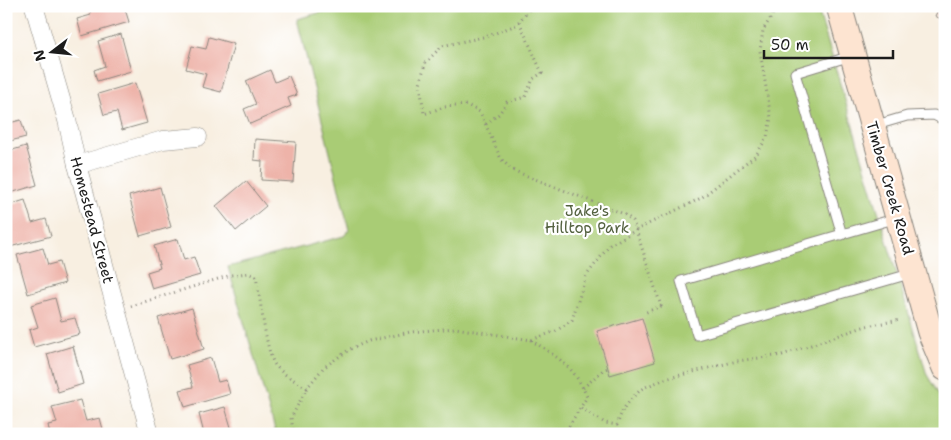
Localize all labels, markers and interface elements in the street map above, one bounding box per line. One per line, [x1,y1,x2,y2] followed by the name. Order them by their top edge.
[28,28,78,78] north arrow
[764,28,892,60] scale bar
[771,35,809,55] text: 50 m
[29,48,50,63] text: N
[861,119,919,258] street label: Timber Creek Road
[65,154,119,286] street label: Homestead Street
[545,201,629,238] park label: Jake's Hilltop Park

